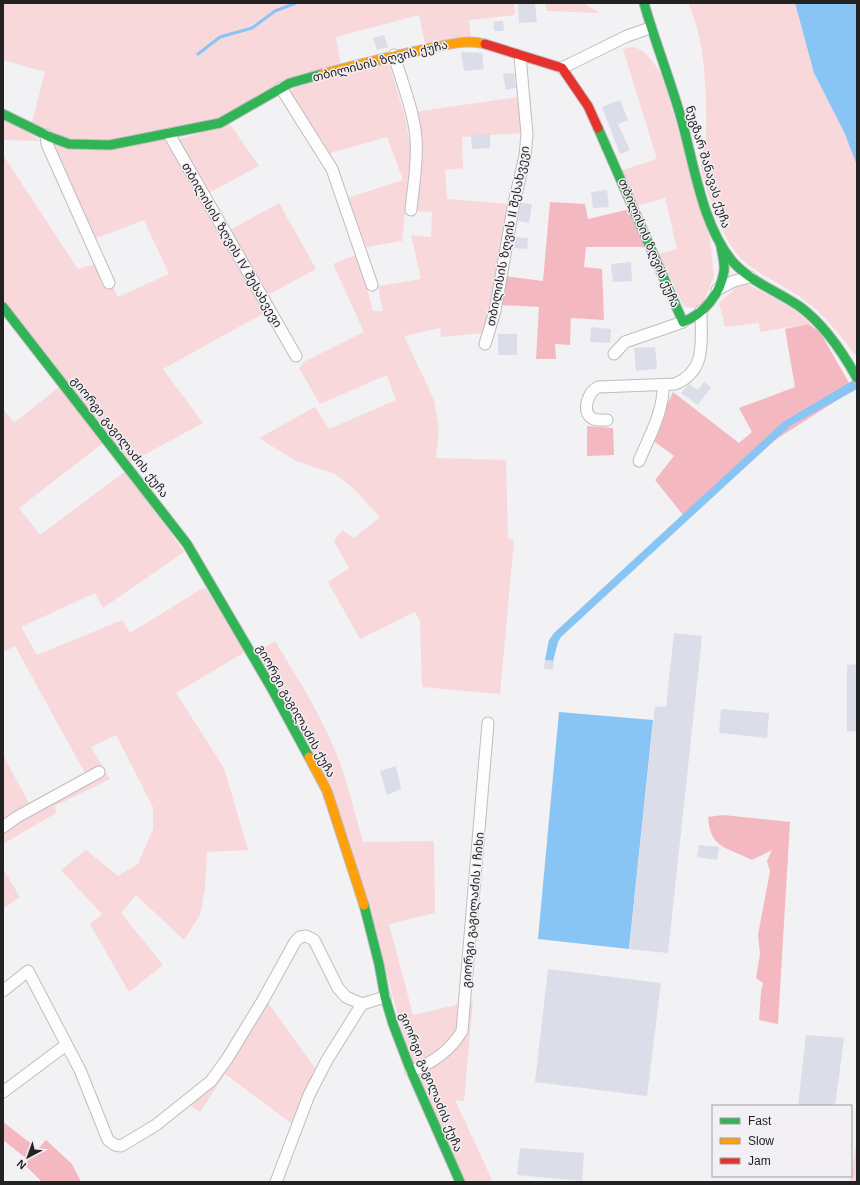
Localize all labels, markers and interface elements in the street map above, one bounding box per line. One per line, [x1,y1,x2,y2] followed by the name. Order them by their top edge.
[311,37,449,86] street label: თბილისის ზღვის ქუჩა
[683,104,733,230] street label: ნუგზარ შანავას ქუჩა
[484,145,533,328] street label: თბილისის ზღვის II შესახვევი
[178,160,285,331] street label: თბილისის ზღვის IV შესახვევი
[615,176,683,310] street label: თბილისის ზღვის ქუჩა
[68,374,172,501] street label: გიორგი გაგილაძის ქუჩა
[253,642,338,780] street label: გიორგი გაგილაძის ქუჩა
[459,831,488,989] street label: გიორგი გაგილაძის I ჩიხი
[396,1010,466,1154] street label: გიორგი გაგილაძის ქუჩა
[712,1105,852,1177] legend
[748,1114,772,1128] text: Fast
[748,1134,774,1148] text: Slow
[8,1137,48,1177] north arrow
[748,1154,771,1168] text: Jam
[14,1157,28,1172] text: N

